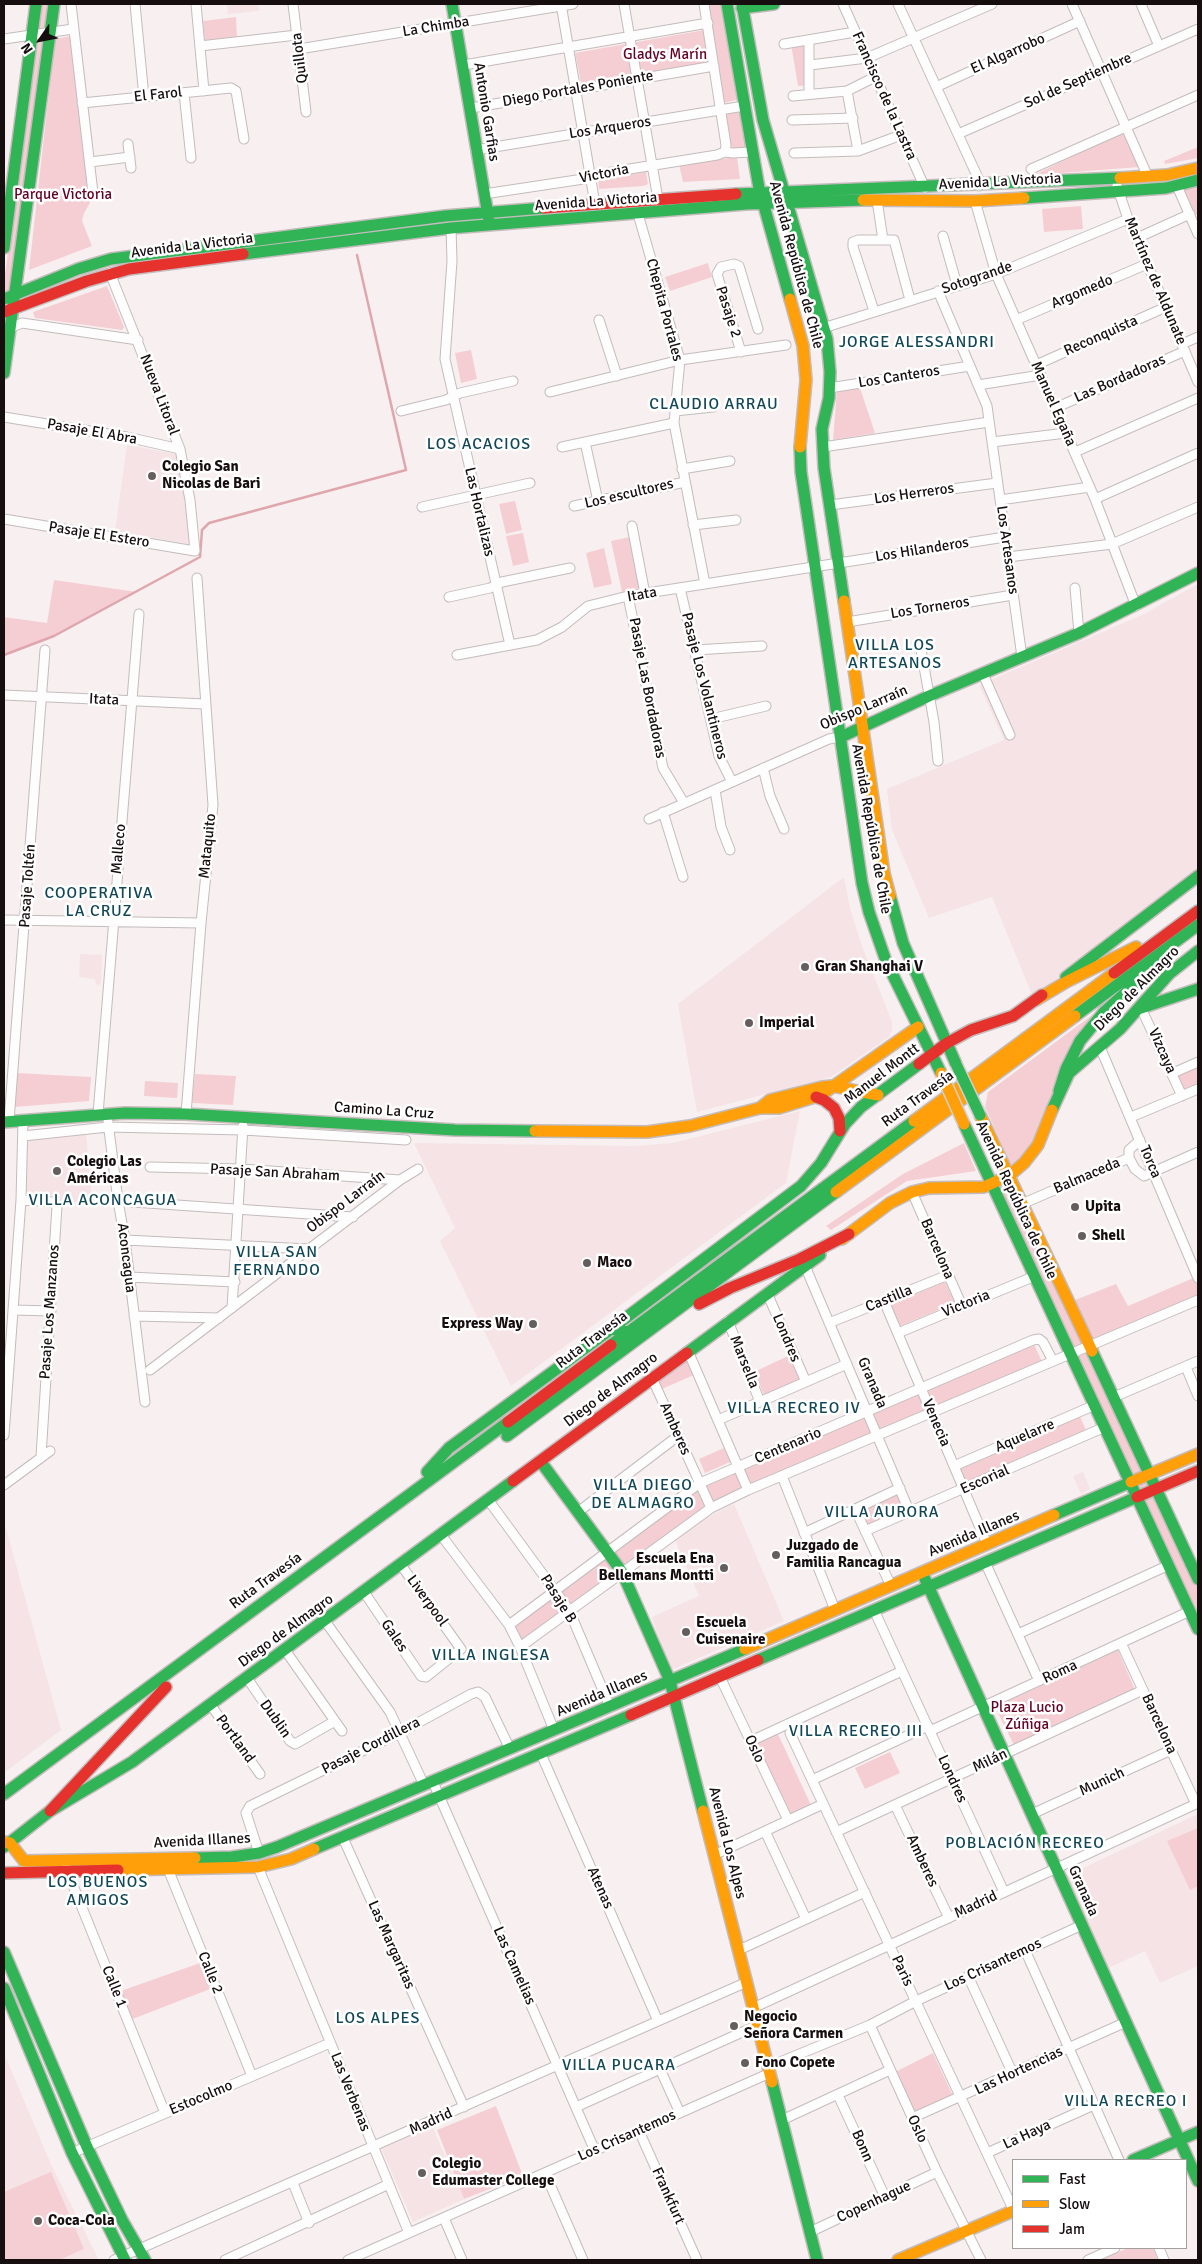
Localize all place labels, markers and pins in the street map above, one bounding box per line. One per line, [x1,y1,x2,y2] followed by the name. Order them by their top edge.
[162,458,261,493] place label: Colegio San Nicolas de Bari
[146,470,158,482] marker: Colegio San Nicolas de Bari
[815,958,923,976] place label: Gran Shanghai V
[799,961,811,973] marker: Gran Shanghai V
[759,1014,814,1032] place label: Imperial
[743,1017,755,1029] marker: Imperial
[67,1153,142,1188] place label: Colegio Las Américas
[51,1165,63,1177] marker: Colegio Las Américas
[1085,1198,1121,1216] place label: Upita
[1069,1201,1081,1213] marker: Upita
[1092,1227,1125,1245] place label: Shell
[1076,1230,1088,1242] marker: Shell
[597,1254,632,1272] place label: Maco
[581,1257,593,1269] marker: Maco
[441,1315,523,1333] place label: Express Way
[527,1318,539,1330] marker: Express Way
[786,1537,901,1572] place label: Juzgado de Familia Rancagua
[770,1549,782,1561] marker: Juzgado de Familia Rancagua
[599,1550,714,1585] place label: Escuela Ena Bellemans Montti
[718,1562,730,1574] marker: Escuela Ena Bellemans Montti
[696,1614,765,1649] place label: Escuela Cuisenaire
[680,1626,692,1638] marker: Escuela Cuisenaire
[744,2008,843,2043] place label: Negocio Señora Carmen
[728,2020,740,2032] marker: Negocio Señora Carmen
[755,2054,835,2072] place label: Fono Copete
[739,2057,751,2069] marker: Fono Copete
[432,2155,554,2190] place label: Colegio Edumaster College
[416,2167,428,2179] marker: Colegio Edumaster College
[48,2212,115,2230] place label: Coca-Cola
[32,2215,44,2227] marker: Coca-Cola

